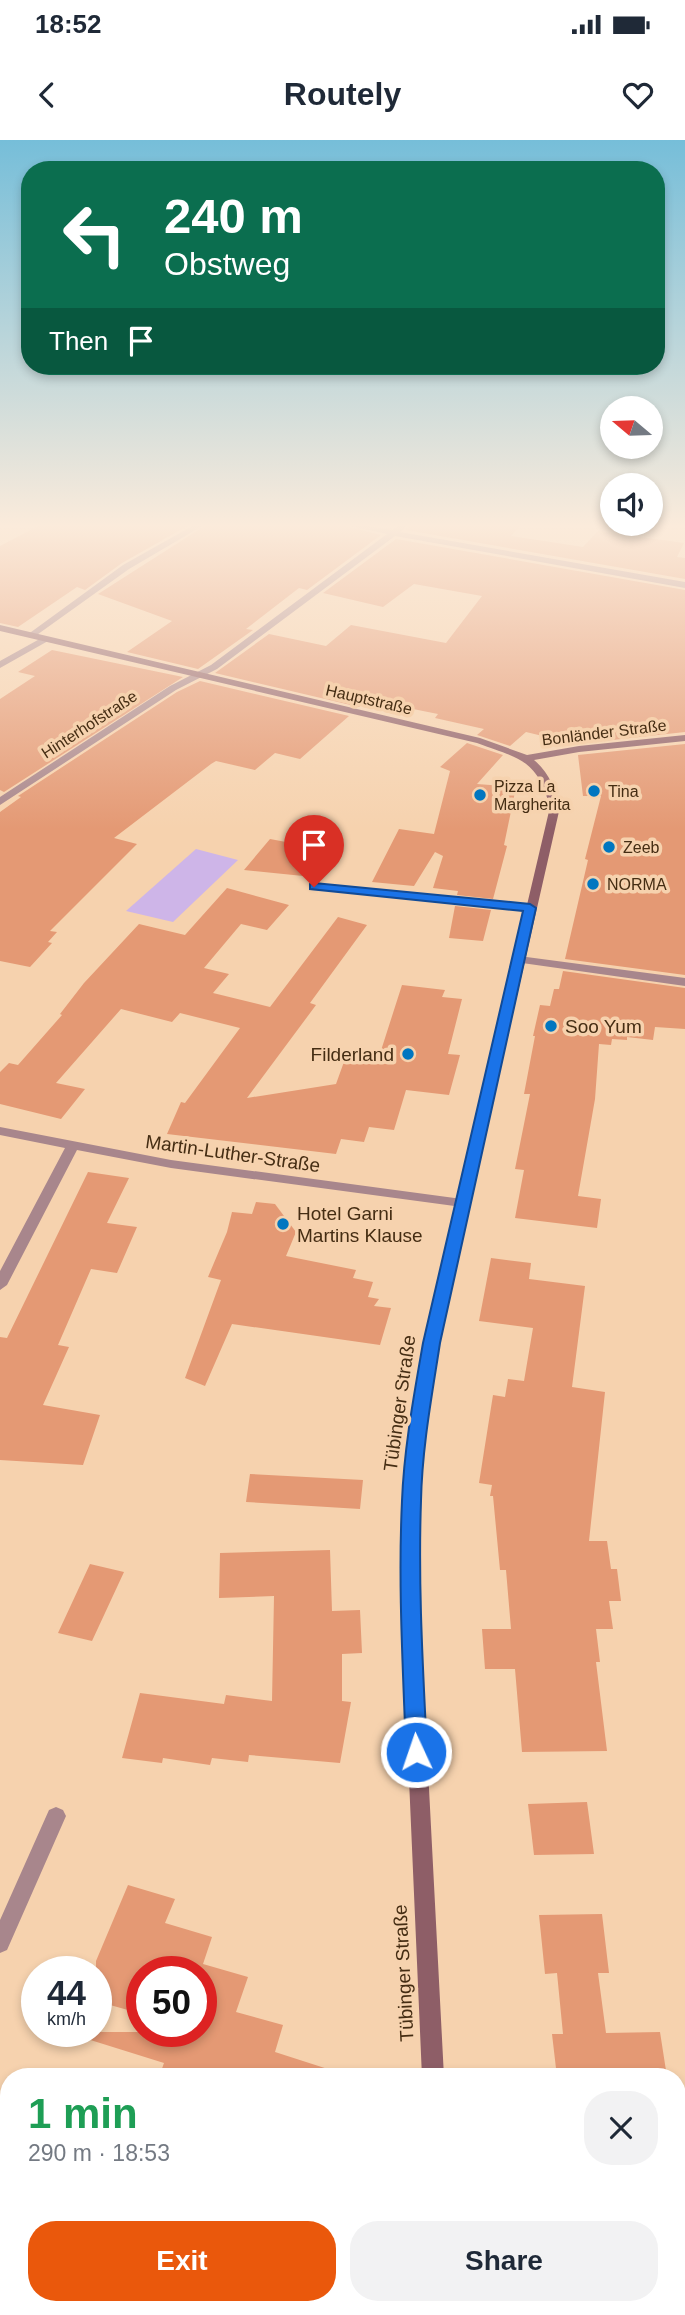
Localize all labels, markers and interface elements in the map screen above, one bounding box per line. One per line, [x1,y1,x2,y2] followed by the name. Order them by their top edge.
[35,9,102,39] text: 18:52
[28,76,66,114] icon: back
[284,76,401,112] text: Routely
[619,76,657,114] icon: heart
[49,189,140,280] icon: left
[164,189,303,243] text: 240 m
[164,246,290,282] text: Obstweg
[122,322,160,360] icon: arrive
[49,326,108,356] text: Then
[600,396,663,458] north arrow
[600,396,663,536] map controls
[600,473,663,536] button: sound
[324,681,414,718] street label: Hauptstraße
[38,687,140,762] street label: Hinterhofstraße
[541,716,667,749] street label: Bonländer Straße
[494,778,571,813] place label: Pizza La Margherita
[586,783,602,799] marker: Tina
[608,783,639,800] place label: Tina
[472,787,488,803] marker: Pizza La Margherita
[284,815,344,887] pin
[295,826,333,864] icon: arrive
[601,839,617,855] marker: Zeeb
[623,839,660,856] place label: Zeeb
[585,876,601,892] marker: NORMA
[607,876,667,893] place label: NORMA
[565,1016,642,1037] place label: Soo Yum
[543,1018,559,1034] marker: Soo Yum
[311,1044,394,1065] place label: Filderland
[400,1046,416,1062] marker: Filderland
[144,1131,322,1176] street label: Martin-Luther-Straße
[297,1203,423,1246] place label: Hotel Garni Martins Klause
[275,1216,291,1232] marker: Hotel Garni Martins Klause
[380,1334,419,1473] street label: Tübinger Straße
[379,1715,453,1789] position arrow
[389,1904,418,2042] street label: Tübinger Straße
[126,1956,217,2047] speed limit sign: 50
[47,1973,86,2012] text: 44
[47,2009,86,2029] text: km/h
[28,2090,138,2137] text: 1 min
[584,2091,658,2165] button: close
[28,2140,170,2166] text: 290 m · 18:53
[28,2221,336,2301] button: Exit
[350,2221,658,2301] button: Share

